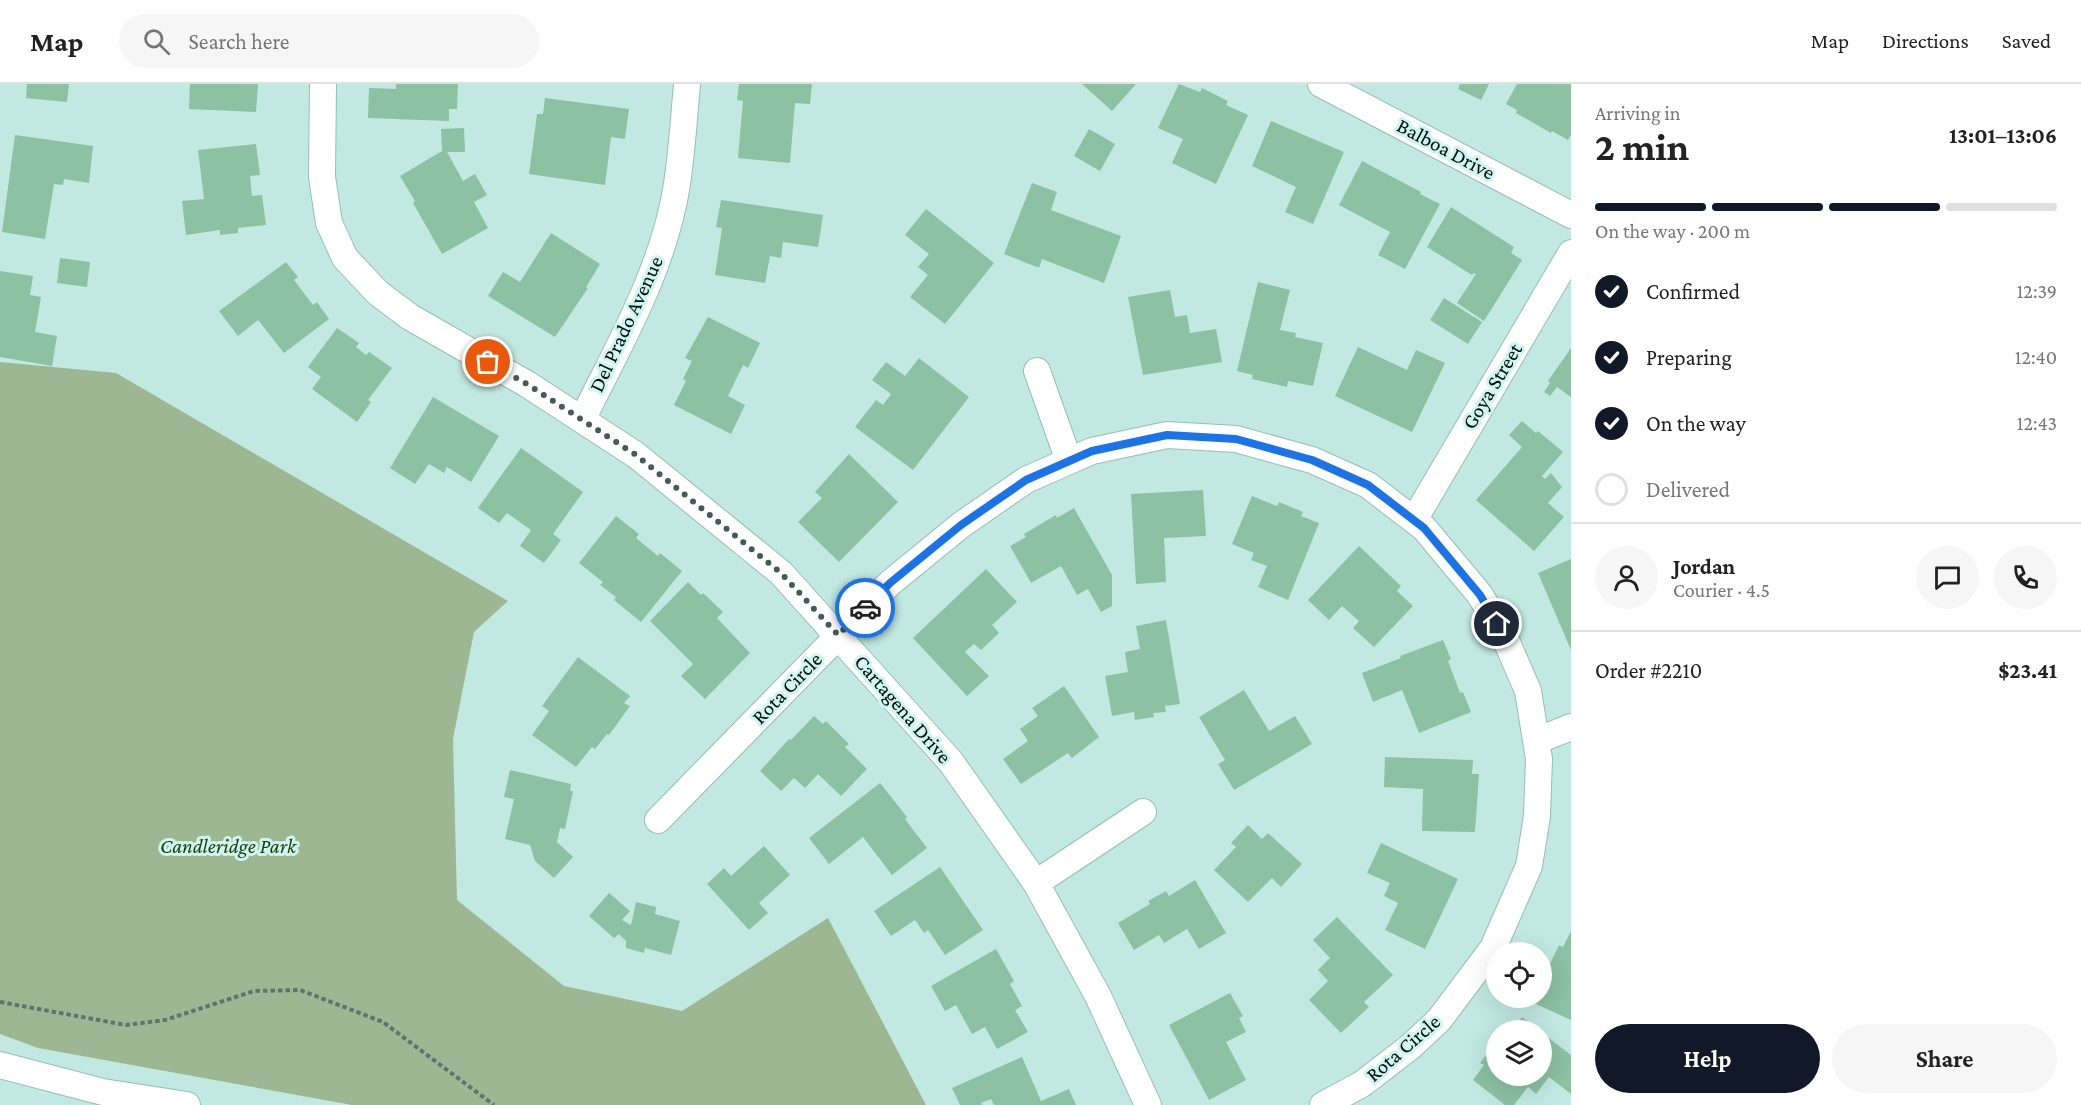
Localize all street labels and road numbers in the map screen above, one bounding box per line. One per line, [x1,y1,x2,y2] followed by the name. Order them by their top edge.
[1393,113,1499,185] street label: Balboa Drive
[584,252,668,396] street label: Del Prado Avenue
[1457,338,1528,433] street label: Goya Street
[747,647,827,729] street label: Rota Circle
[849,650,957,768] street label: Cartagena Drive
[1361,1009,1445,1087] street label: Rota Circle

